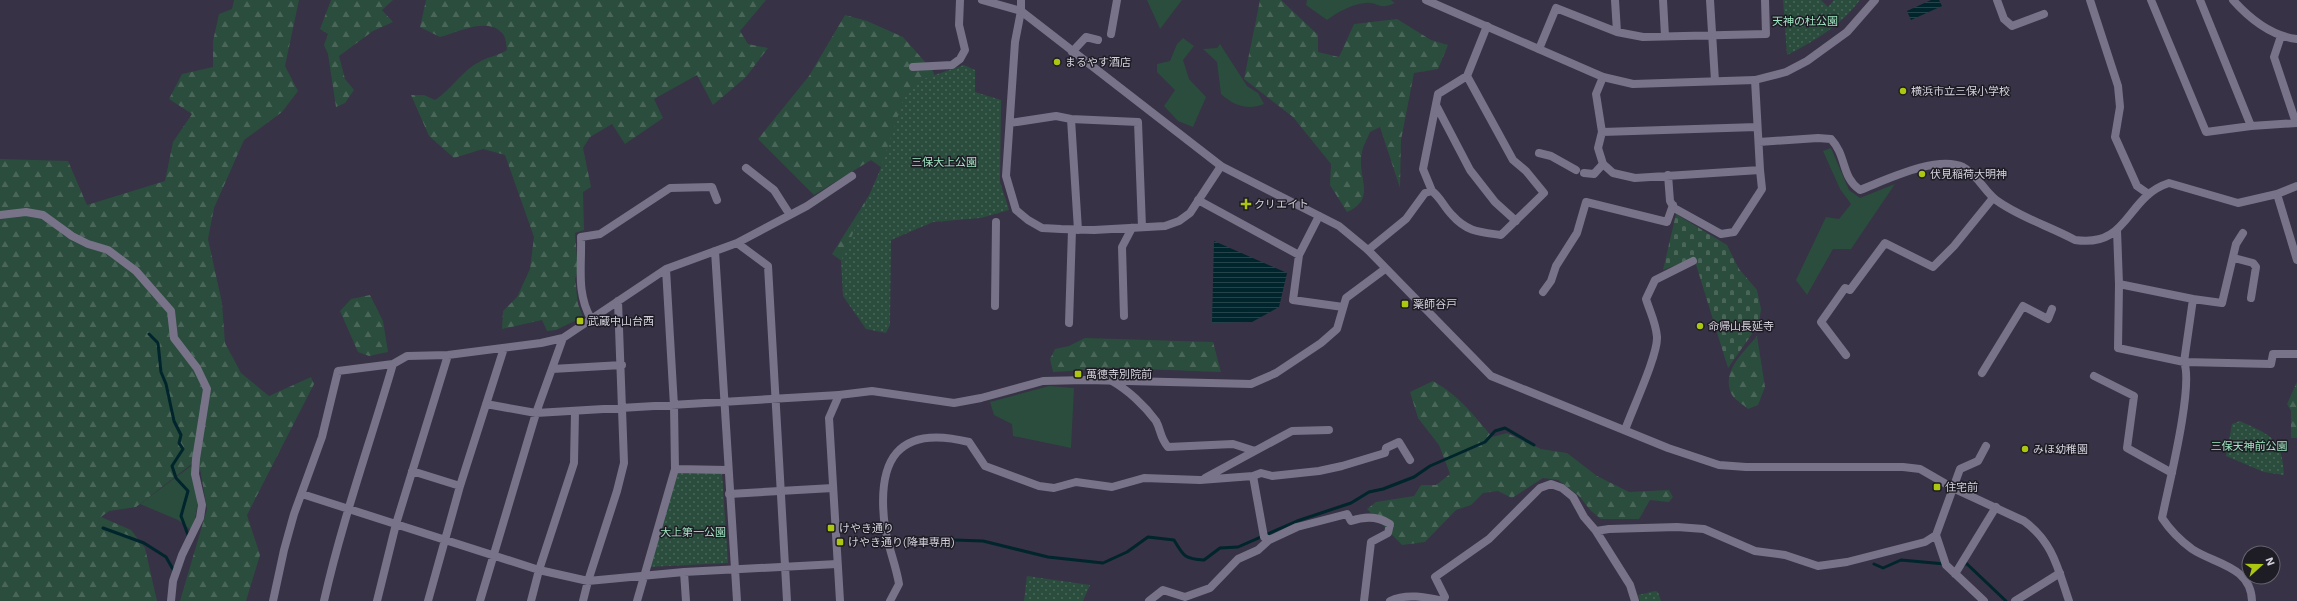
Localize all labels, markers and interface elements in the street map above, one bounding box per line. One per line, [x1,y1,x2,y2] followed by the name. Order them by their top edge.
[1772,15,1838,28] park label: 天神の杜公園
[1065,56,1131,69] place label: まるやす酒店
[1052,57,1062,67] marker: まるやす酒店
[1911,85,2010,98] place label: 横浜市立三保小学校
[1898,86,1908,96] marker: 横浜市立三保小学校
[911,156,977,169] park label: 三保大上公園
[1930,168,2007,181] place label: 伏見稲荷大明神
[1917,169,1927,179] marker: 伏見稲荷大明神
[1254,198,1309,211] place label: クリエイト
[1241,199,1251,209] marker: クリエイト
[1413,298,1457,311] place label: 薬師谷戸
[1400,299,1410,309] marker: 薬師谷戸
[588,315,654,328] place label: 武蔵中山台西
[575,316,585,326] marker: 武蔵中山台西
[1708,320,1774,333] place label: 命帰山長延寺
[1695,321,1705,331] marker: 命帰山長延寺
[1086,368,1152,381] place label: 萬徳寺別院前
[1073,369,1083,379] marker: 萬徳寺別院前
[2211,440,2288,453] park label: 三保天神前公園
[2033,443,2088,456] place label: みほ幼稚園
[2020,444,2030,454] marker: みほ幼稚園
[1945,481,1978,494] place label: 住宅前
[1932,482,1942,492] marker: 住宅前
[839,522,894,535] place label: けやき通り
[826,523,836,533] marker: けやき通り
[660,526,726,539] park label: 大上第一公園
[848,536,955,549] place label: けやき通り(降車専用)
[835,537,845,547] marker: けやき通り(降車専用)
[2241,545,2281,585] north arrow
[2262,555,2277,568] text: N

